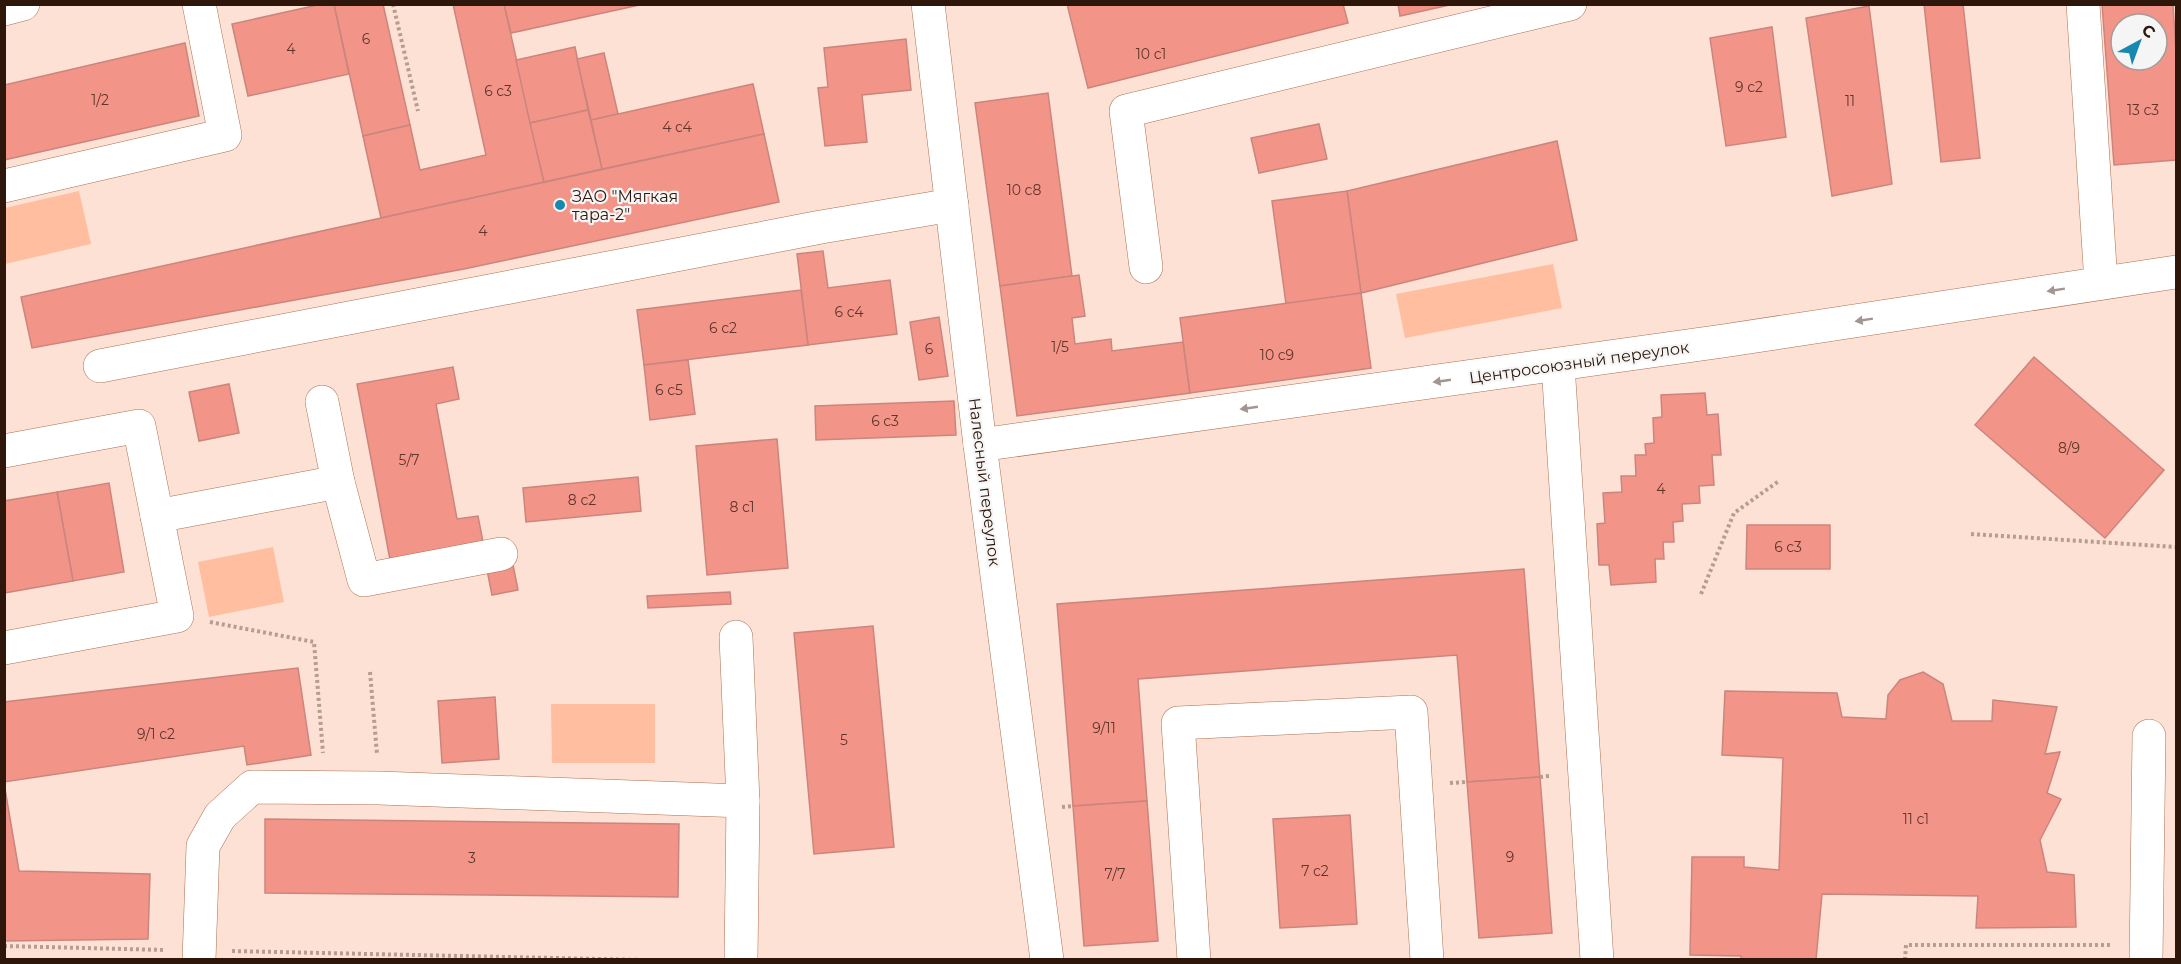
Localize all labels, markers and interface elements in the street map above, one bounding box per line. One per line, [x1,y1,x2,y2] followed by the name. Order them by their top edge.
[2109,12,2169,72] north arrow
[2138,20,2159,42] text: С
[362,30,371,48] house number: 6
[286,40,296,58] house number: 4
[1136,45,1166,63] house number: 10 с1
[1735,78,1763,96] house number: 9 с2
[484,82,512,100] house number: 6 с3
[91,91,109,109] house number: 1/2
[1845,92,1855,110] house number: 11
[2127,101,2159,119] house number: 13 с3
[662,118,693,136] house number: 4 с4
[1007,181,1041,199] house number: 10 с8
[572,187,678,224] place label: ЗАО "Мягкая тара-2"
[553,198,567,212] marker: ЗАО "Мягкая тара-2"
[478,222,488,240] house number: 4
[2047,286,2066,295] one-way arrow
[834,303,864,321] house number: 6 с4
[1854,316,1873,325] one-way arrow
[709,319,737,337] house number: 6 с2
[1051,338,1069,356] house number: 1/5
[1468,338,1691,387] street label: Центросоюзный переулок
[925,340,934,358] house number: 6
[1260,346,1294,364] house number: 10 с9
[1433,376,1452,386] one-way arrow
[655,381,683,399] house number: 6 с5
[965,397,1004,568] street label: Налесный переулок
[1239,403,1258,412] one-way arrow
[871,412,899,430] house number: 6 с3
[2058,439,2080,457] house number: 8/9
[398,451,420,469] house number: 5/7
[1656,480,1666,498] house number: 4
[568,491,596,509] house number: 8 с2
[729,498,755,516] house number: 8 с1
[1774,538,1802,556] house number: 6 с3
[1092,719,1116,737] house number: 9/11
[137,725,175,743] house number: 9/1 с2
[840,731,848,749] house number: 5
[1903,810,1929,828] house number: 11 с1
[1506,848,1514,866] house number: 9
[468,849,476,867] house number: 3
[1301,862,1329,880] house number: 7 с2
[1105,865,1125,883] house number: 7/7

